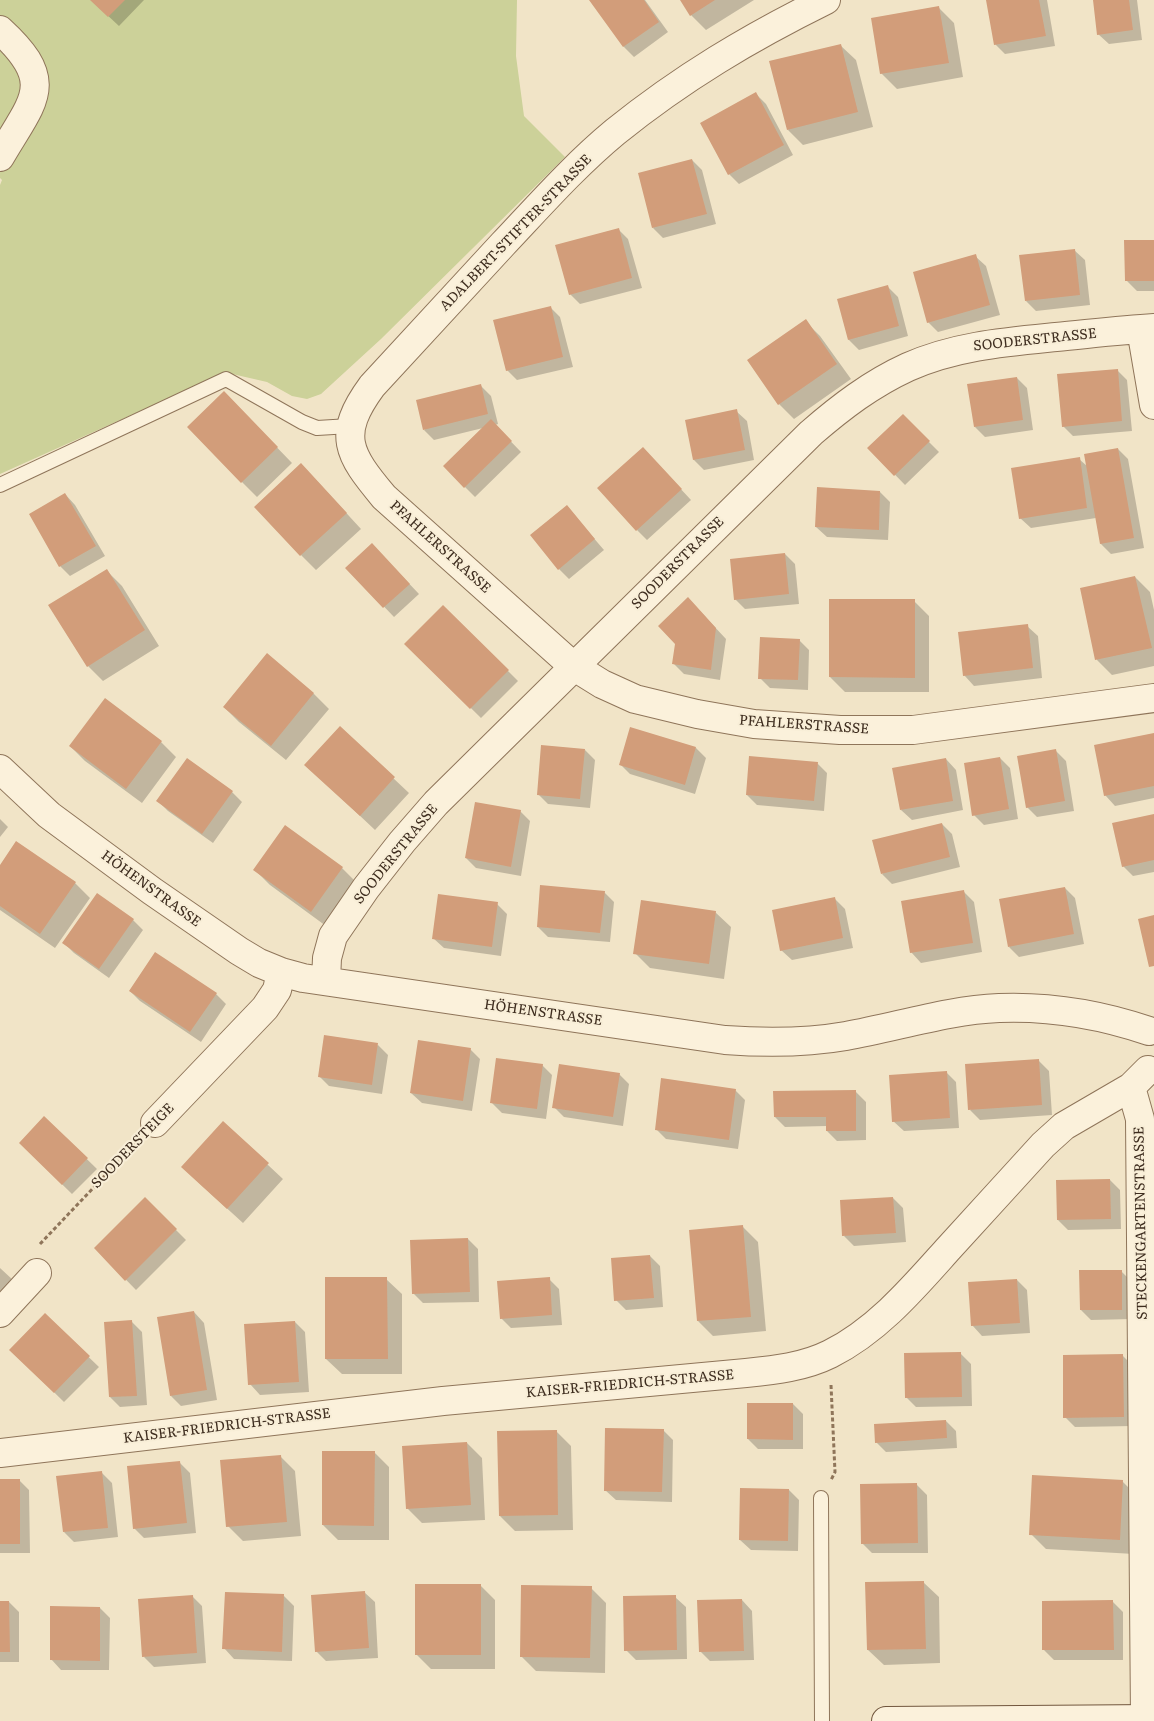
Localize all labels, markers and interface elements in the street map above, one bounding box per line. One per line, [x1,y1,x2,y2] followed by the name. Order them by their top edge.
[437,151,595,315] street label: ADALBERT-STIFTER-STRASSE
[973,325,1097,355] street label: SOODERSTRASSE
[386,497,494,597] street label: PFAHLERSTRASSE
[628,513,728,613] street label: SOODERSTRASSE
[738,712,870,738] street label: PFAHLERSTRASSE
[351,801,441,907] street label: SOODERSTRASSE
[98,847,204,931] street label: HÖHENSTRASSE
[483,996,603,1030] street label: HÖHENSTRASSE
[88,1100,178,1192] street label: SOODERSTEIGE
[1131,1126,1151,1320] street label: STECKENGARTENSTRASSE
[525,1367,735,1401] street label: KAISER-FRIEDRICH-STRASSE
[122,1405,332,1447] street label: KAISER-FRIEDRICH-STRASSE

